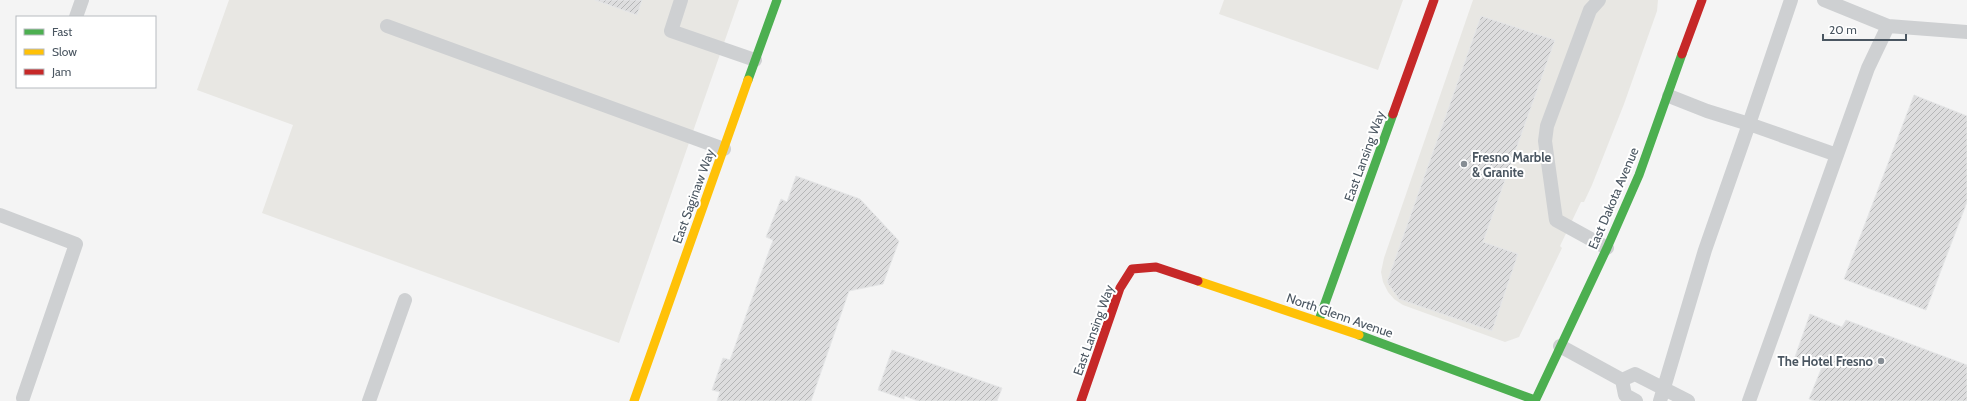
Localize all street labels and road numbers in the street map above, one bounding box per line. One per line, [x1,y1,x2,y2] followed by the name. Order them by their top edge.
[1340,108,1388,204] street label: East Lansing Way
[1584,144,1642,251] street label: East Dakota Avenue
[668,146,718,245] street label: East Saginaw Way
[1069,282,1117,378] street label: East Lansing Way
[1285,289,1396,341] street label: North Glenn Avenue

